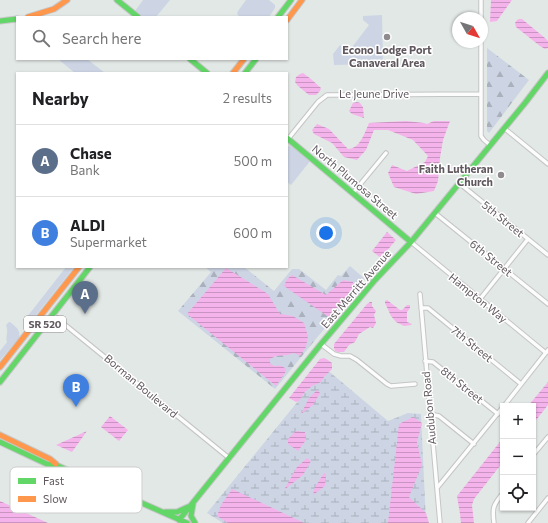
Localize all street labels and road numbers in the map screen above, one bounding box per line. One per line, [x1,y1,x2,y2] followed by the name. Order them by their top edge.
[339,87,409,101] street label: Le Jeune Drive
[310,142,401,222] street label: North Plumosa Street
[480,198,527,240] street label: 5th Street
[468,237,515,279] street label: 6th Street
[318,247,393,331] street label: East Merritt Avenue
[446,270,510,325] street label: Hampton Way
[24,316,66,332] road number: SR 520
[449,323,496,365] street label: 7th Street
[102,351,181,420] street label: Borman Boulevard
[439,364,486,406] street label: 8th Street
[419,371,438,445] street label: Audubon Road

